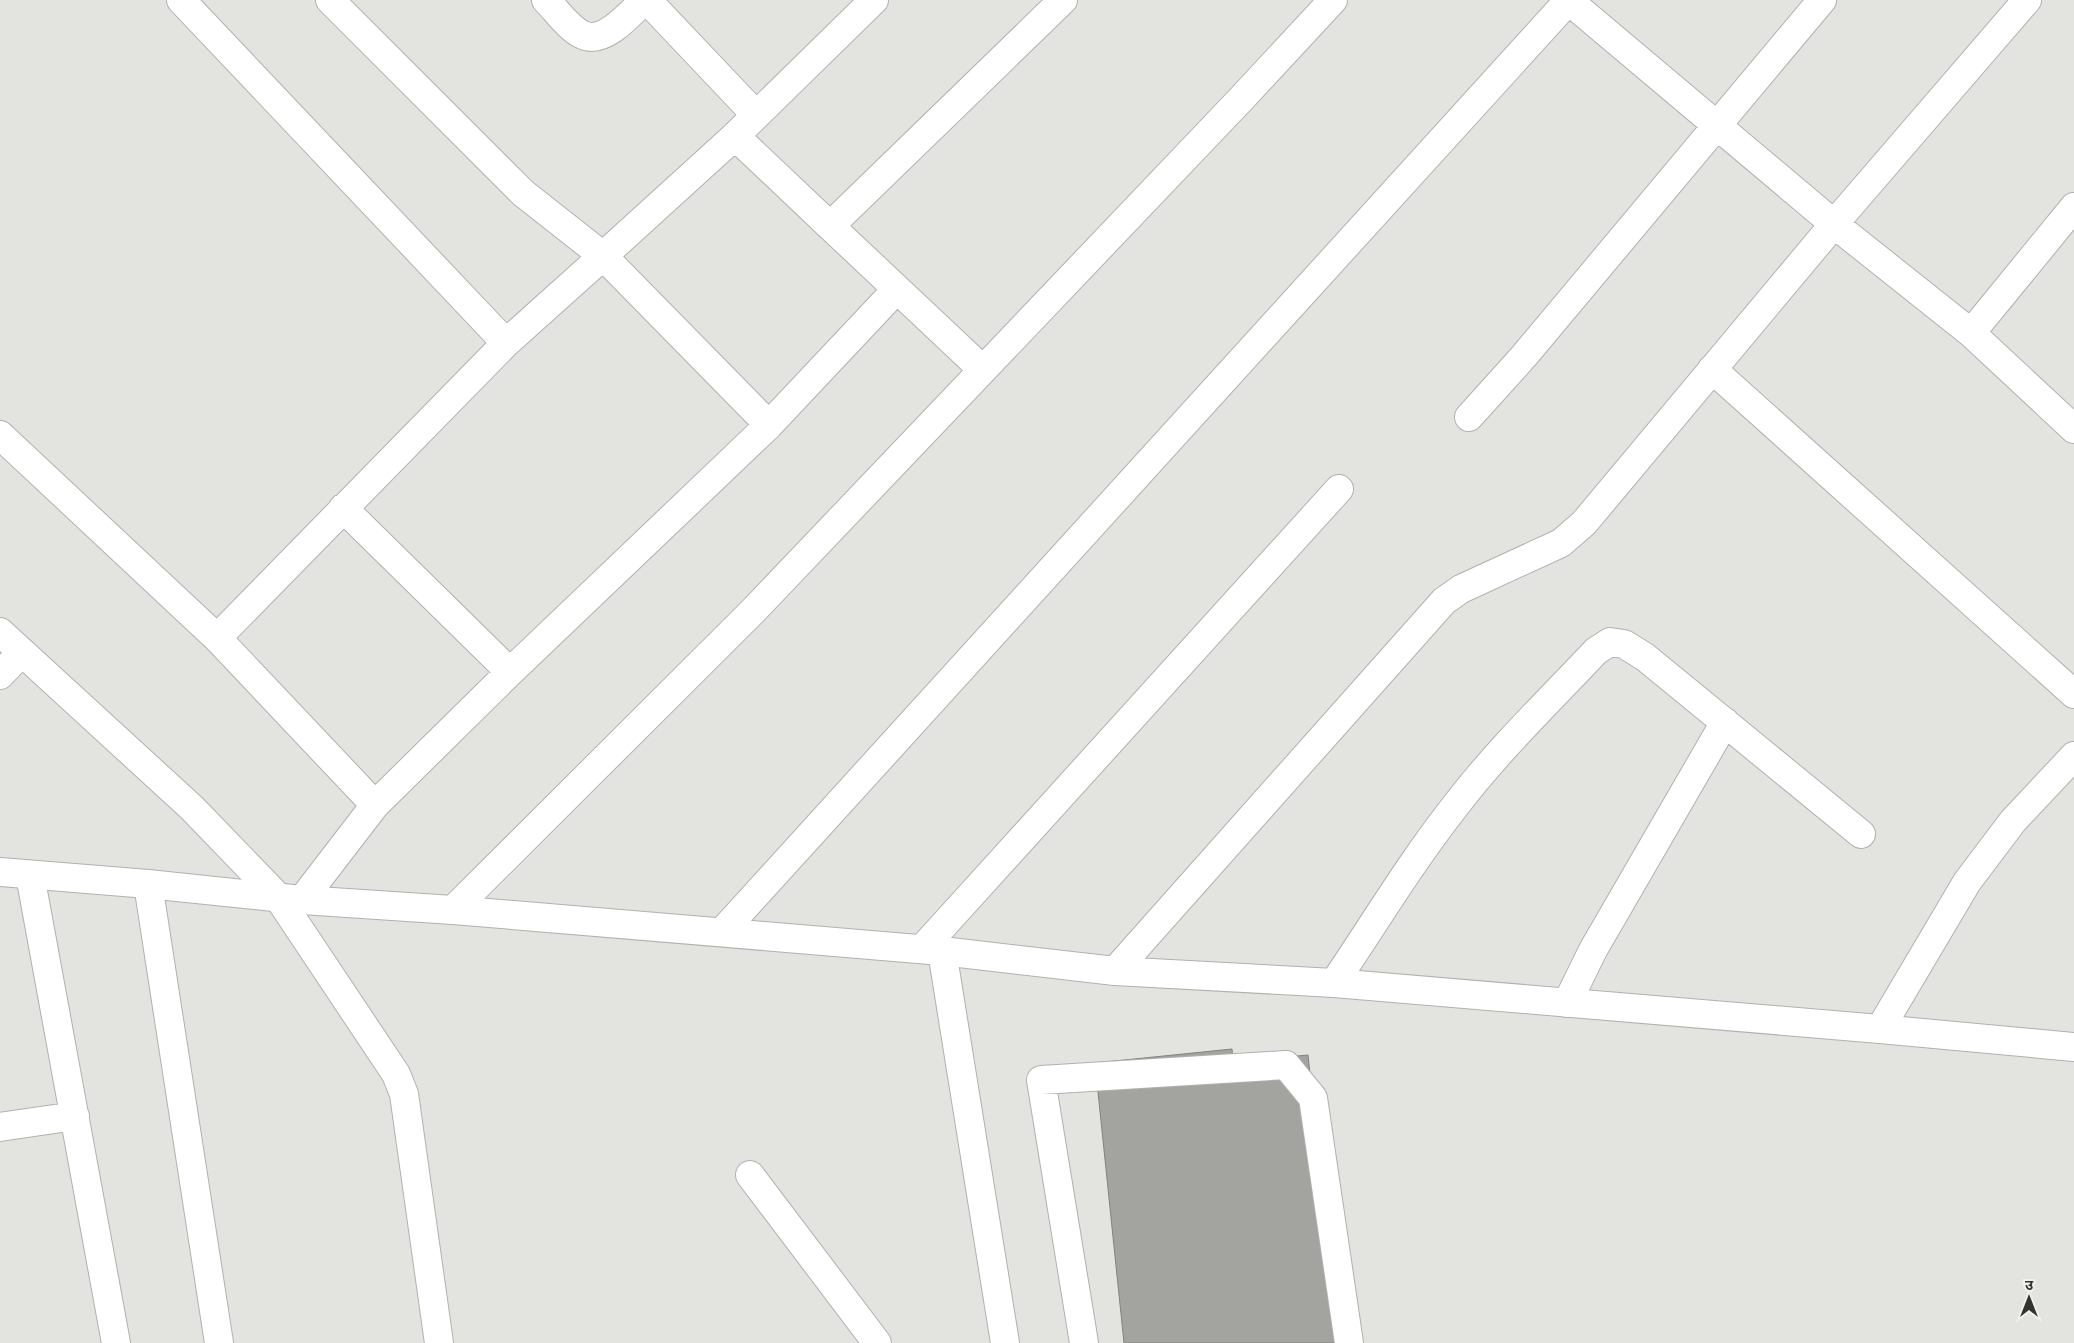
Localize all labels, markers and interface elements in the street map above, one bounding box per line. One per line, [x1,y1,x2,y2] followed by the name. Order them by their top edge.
[2004,1273,2054,1323] north arrow
[2025,1276,2034,1295] text: उ

